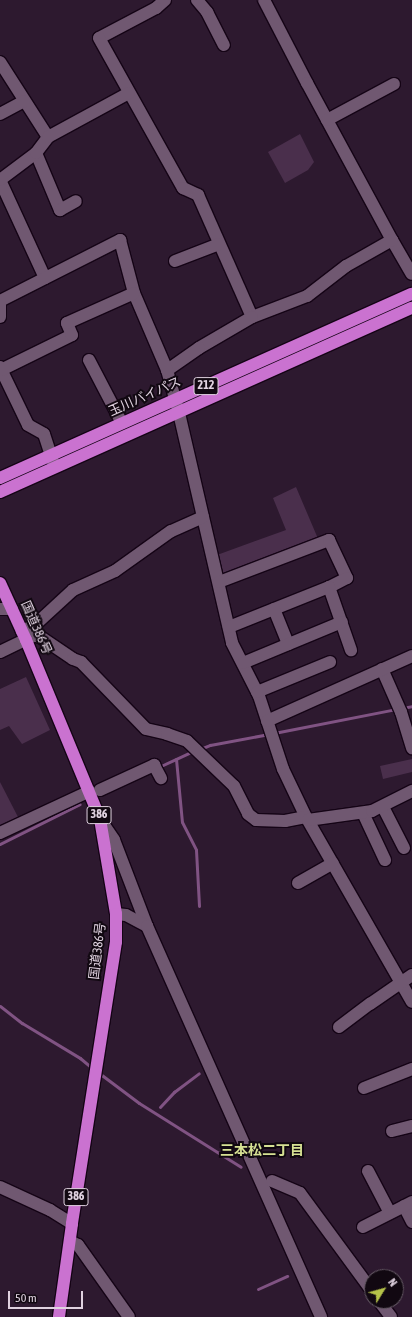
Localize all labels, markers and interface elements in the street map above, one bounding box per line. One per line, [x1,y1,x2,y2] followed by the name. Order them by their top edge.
[106,374,184,420] street label: 玉川バイパス
[193,376,219,396] road number: 212
[17,599,55,657] street label: 国道386号
[86,805,112,825] road number: 386
[87,922,109,980] street label: 国道386号
[220,1142,304,1158] district label: 三本松二丁目
[63,1187,89,1207] road number: 386
[364,1269,404,1309] north arrow
[386,1276,400,1289] text: N
[10,1283,85,1309] scale bar
[15,1291,37,1305] text: 50 m

